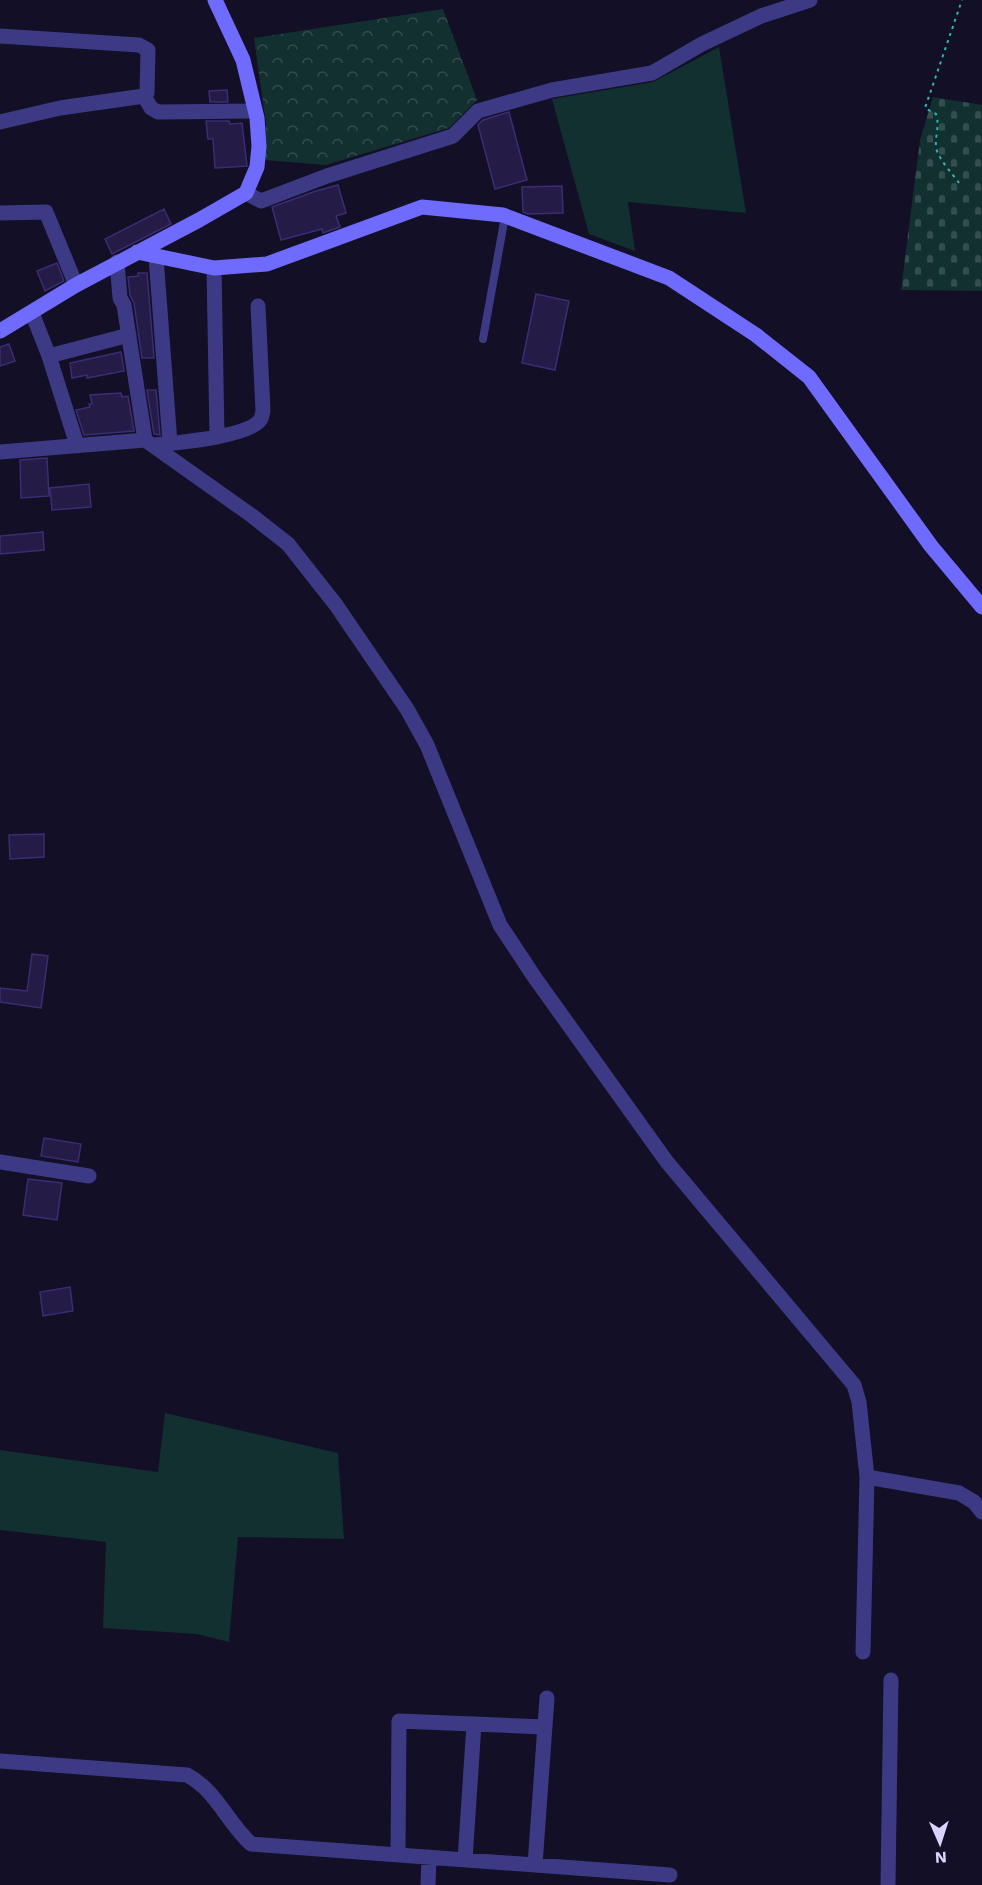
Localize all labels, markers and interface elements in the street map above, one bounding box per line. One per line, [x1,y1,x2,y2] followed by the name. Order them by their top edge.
[910,1813,970,1873] north arrow
[934,1848,947,1867] text: N

